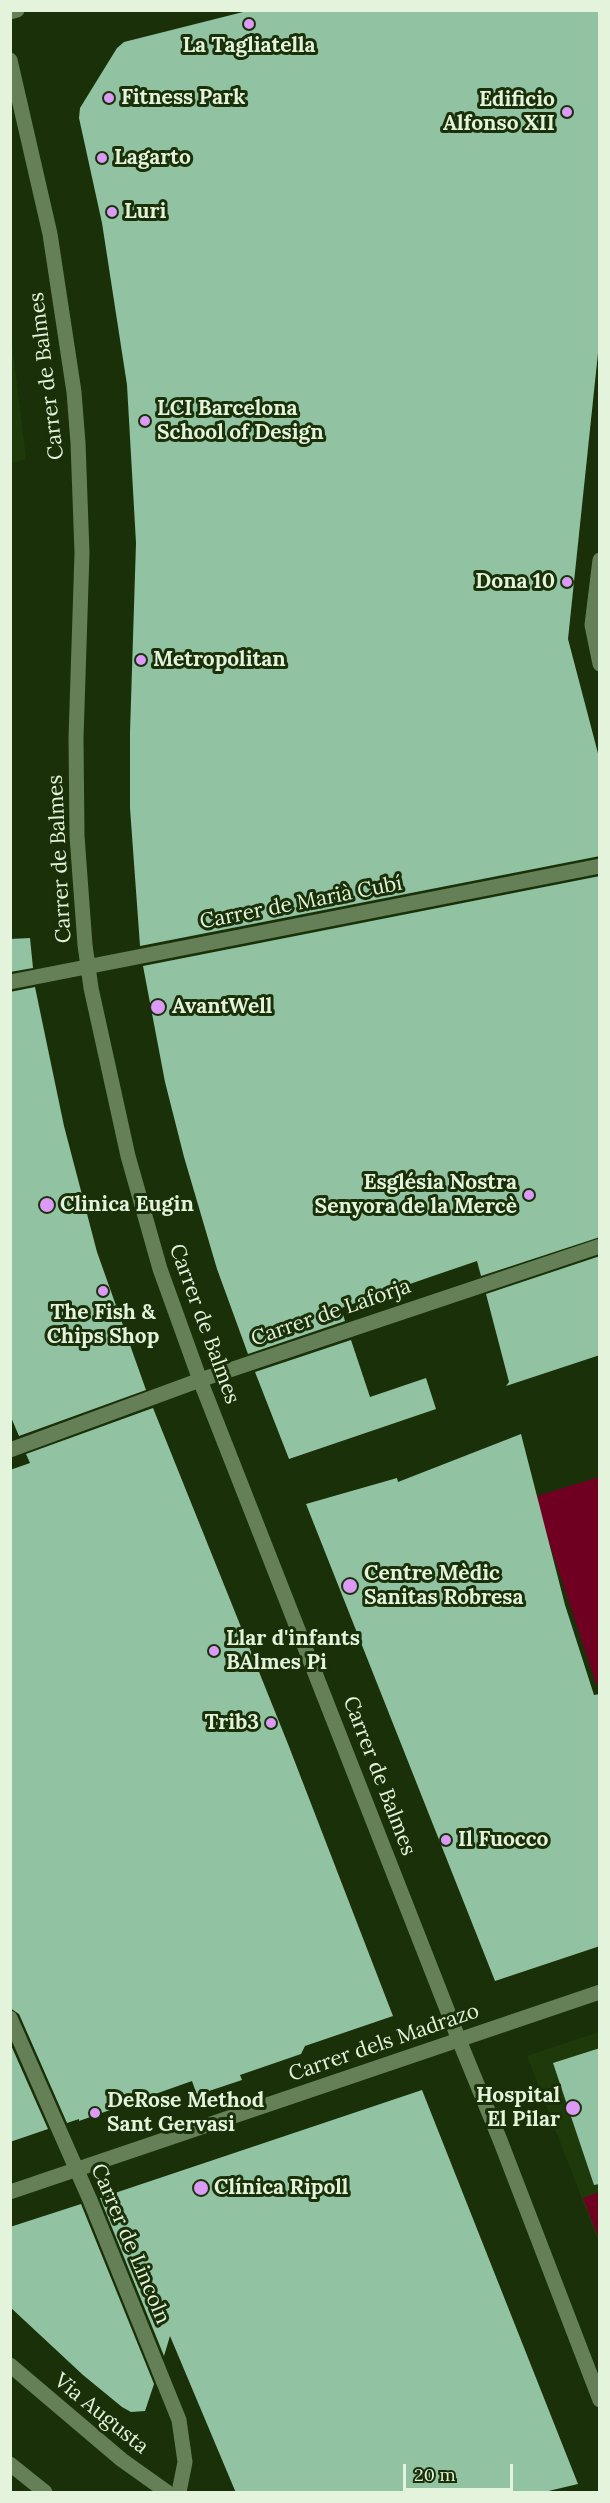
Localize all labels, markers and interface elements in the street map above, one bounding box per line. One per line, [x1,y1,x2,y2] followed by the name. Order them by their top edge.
[242,17,256,31] marker: La Tagliatella
[182,33,316,59] place label: La Tagliatella
[121,85,245,111] place label: Fitness Park
[443,87,555,137] place label: Edificio Alfonso XII
[102,91,116,105] marker: Fitness Park
[560,105,574,119] marker: Edificio Alfonso XII
[114,145,191,171] place label: Lagarto
[95,151,109,165] marker: Lagarto
[124,199,166,225] place label: Luri
[105,205,119,219] marker: Luri
[24,291,70,461] street label: Carrer de Balmes
[157,396,324,446] place label: LCI Barcelona School of Design
[138,414,152,428] marker: LCI Barcelona School of Design
[475,569,555,595] place label: Dona 10
[560,575,574,589] marker: Dona 10
[153,647,286,673] place label: Metropolitan
[134,653,148,667] marker: Metropolitan
[43,774,77,944] street label: Carrer de Balmes
[198,871,404,935] street label: Carrer de Marià Cubí
[172,994,272,1020] place label: AvantWell
[149,998,167,1016] marker: AvantWell
[315,1170,517,1220] place label: Església Nostra Senyora de la Mercè
[522,1188,536,1202] marker: Església Nostra Senyora de la Mercè
[60,1192,194,1218] place label: Clinica Eugin
[38,1196,56,1214] marker: Clinica Eugin
[163,1241,245,1407] street label: Carrer de Balmes
[248,1274,414,1352] street label: Carrer de Laforja
[96,1284,110,1298] marker: The Fish & Chips Shop
[47,1300,159,1350] place label: The Fish & Chips Shop
[364,1561,523,1611] place label: Centre Mèdic Sanitas Robresa
[341,1577,359,1595] marker: Centre Mèdic Sanitas Robresa
[226,1626,360,1676] place label: Llar d'infants BAlmes Pi
[207,1644,221,1658] marker: Llar d'infants BAlmes Pi
[337,1693,421,1859] street label: Carrer de Balmes
[205,1710,259,1736] place label: Trib3
[264,1716,278,1730] marker: Trib3
[458,1827,549,1853] place label: Il Fuocco
[439,1833,453,1847] marker: Il Fuocco
[285,1999,483,2087] street label: Carrer dels Madrazo
[476,2083,560,2133] place label: Hospital El Pilar
[107,2088,264,2138] place label: DeRose Method Sant Gervasi
[564,2099,582,2117] marker: Hospital El Pilar
[88,2106,102,2120] marker: DeRose Method Sant Gervasi
[85,2160,175,2328] street label: Carrer de Lincoln
[214,2175,348,2201] place label: Clínica Ripoll
[192,2179,210,2197] marker: Clínica Ripoll
[49,2368,153,2460] street label: Via Augusta
[406,2452,516,2490] scale bar
[414,2463,456,2486] text: 20 m

